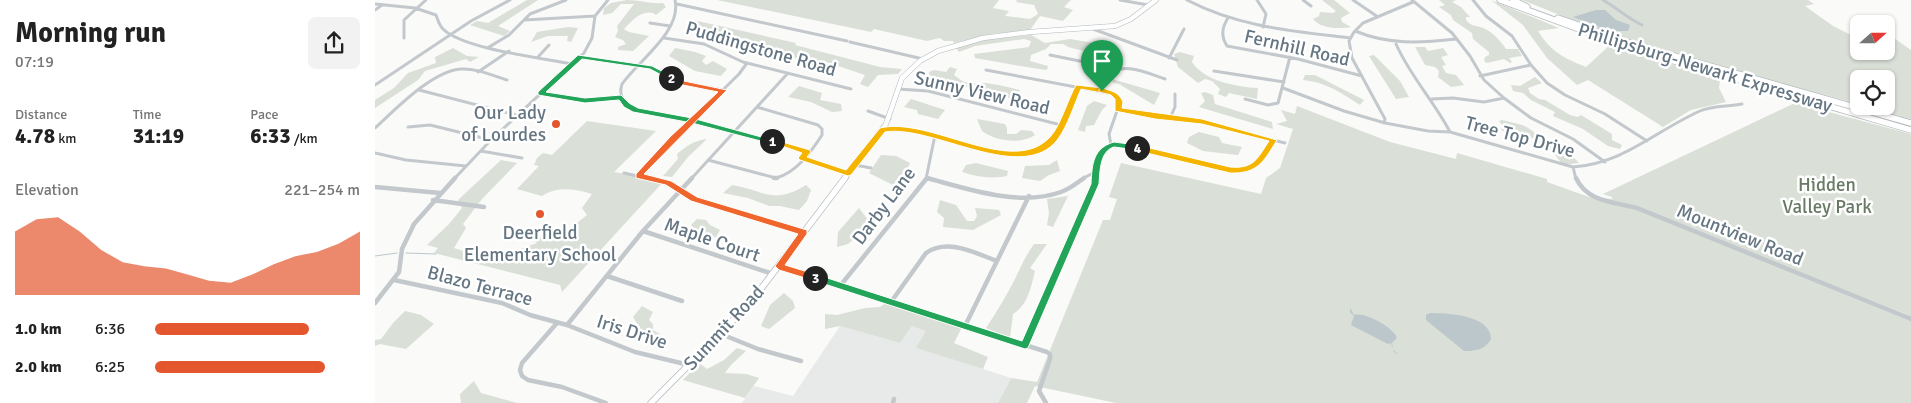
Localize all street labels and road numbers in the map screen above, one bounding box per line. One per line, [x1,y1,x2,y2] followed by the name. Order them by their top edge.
[683,16,839,82] street label: Puddingstone Road
[1575,18,1835,118] street label: Phillipsburg-Newark Expressway
[1242,24,1352,72] street label: Fernhill Road
[912,66,1052,120] street label: Sunny View Road
[1462,111,1578,163] street label: Tree Top Drive
[847,162,921,250] street label: Darby Lane
[1673,199,1807,271] street label: Mountview Road
[661,212,763,268] street label: Maple Court
[425,260,535,312] street label: Blazo Terrace
[678,280,770,376] street label: Summit Road
[594,309,670,355] street label: Iris Drive

